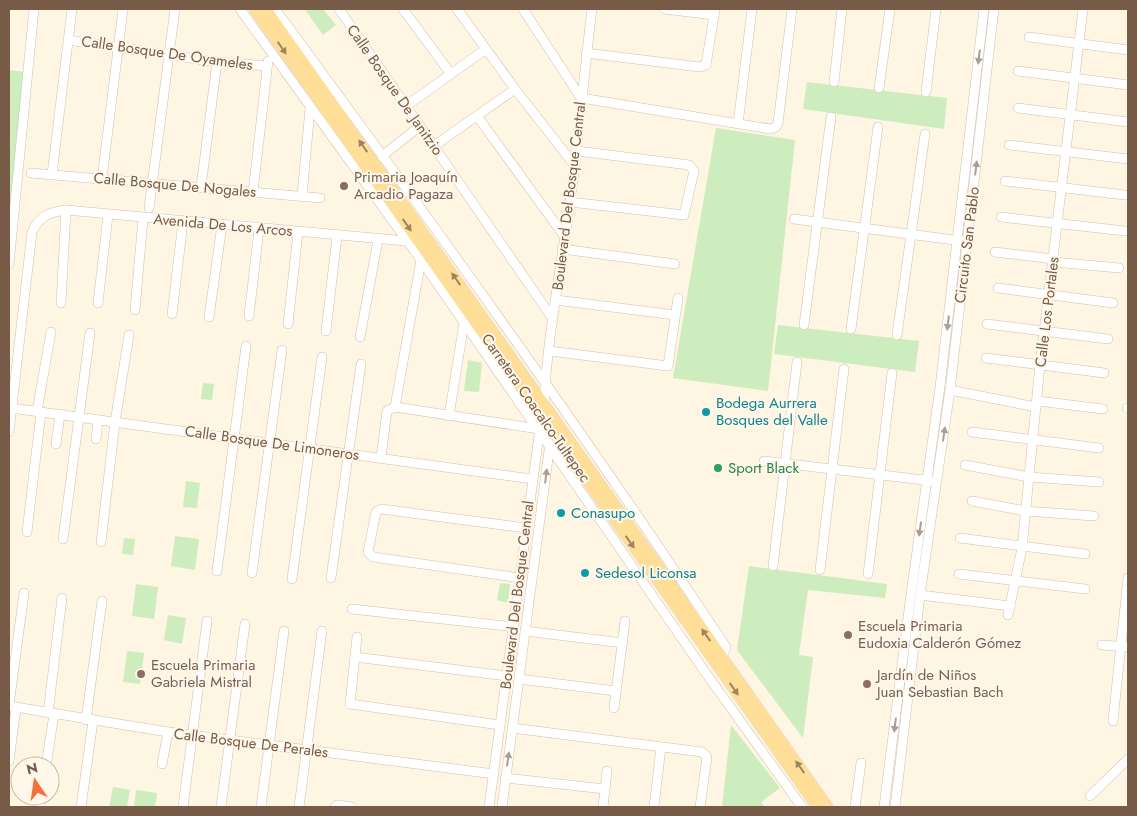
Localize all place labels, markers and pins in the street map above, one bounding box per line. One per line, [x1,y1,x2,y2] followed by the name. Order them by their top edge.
[354,166,458,205] place label: Primaria Joaquín Arcadio Pagaza
[338,180,350,192] marker: Primaria Joaquín Arcadio Pagaza
[716,392,828,431] place label: Bodega Aurrera Bosques del Valle
[700,406,712,418] marker: Bodega Aurrera Bosques del Valle
[728,457,799,479] place label: Sport Black
[712,462,724,474] marker: Sport Black
[571,502,635,524] place label: Conasupo
[555,507,567,519] marker: Conasupo
[595,562,697,584] place label: Sedesol Liconsa
[579,567,591,579] marker: Sedesol Liconsa
[858,615,1021,654] place label: Escuela Primaria Eudoxia Calderón Gómez
[842,629,854,641] marker: Escuela Primaria Eudoxia Calderón Gómez
[151,654,255,693] place label: Escuela Primaria Gabriela Mistral
[875,664,1004,703] place label: Jardín de Niños Juan Sebastian Bach
[135,668,147,680] marker: Escuela Primaria Gabriela Mistral
[861,678,873,690] marker: Jardín de Niños Juan Sebastian Bach

